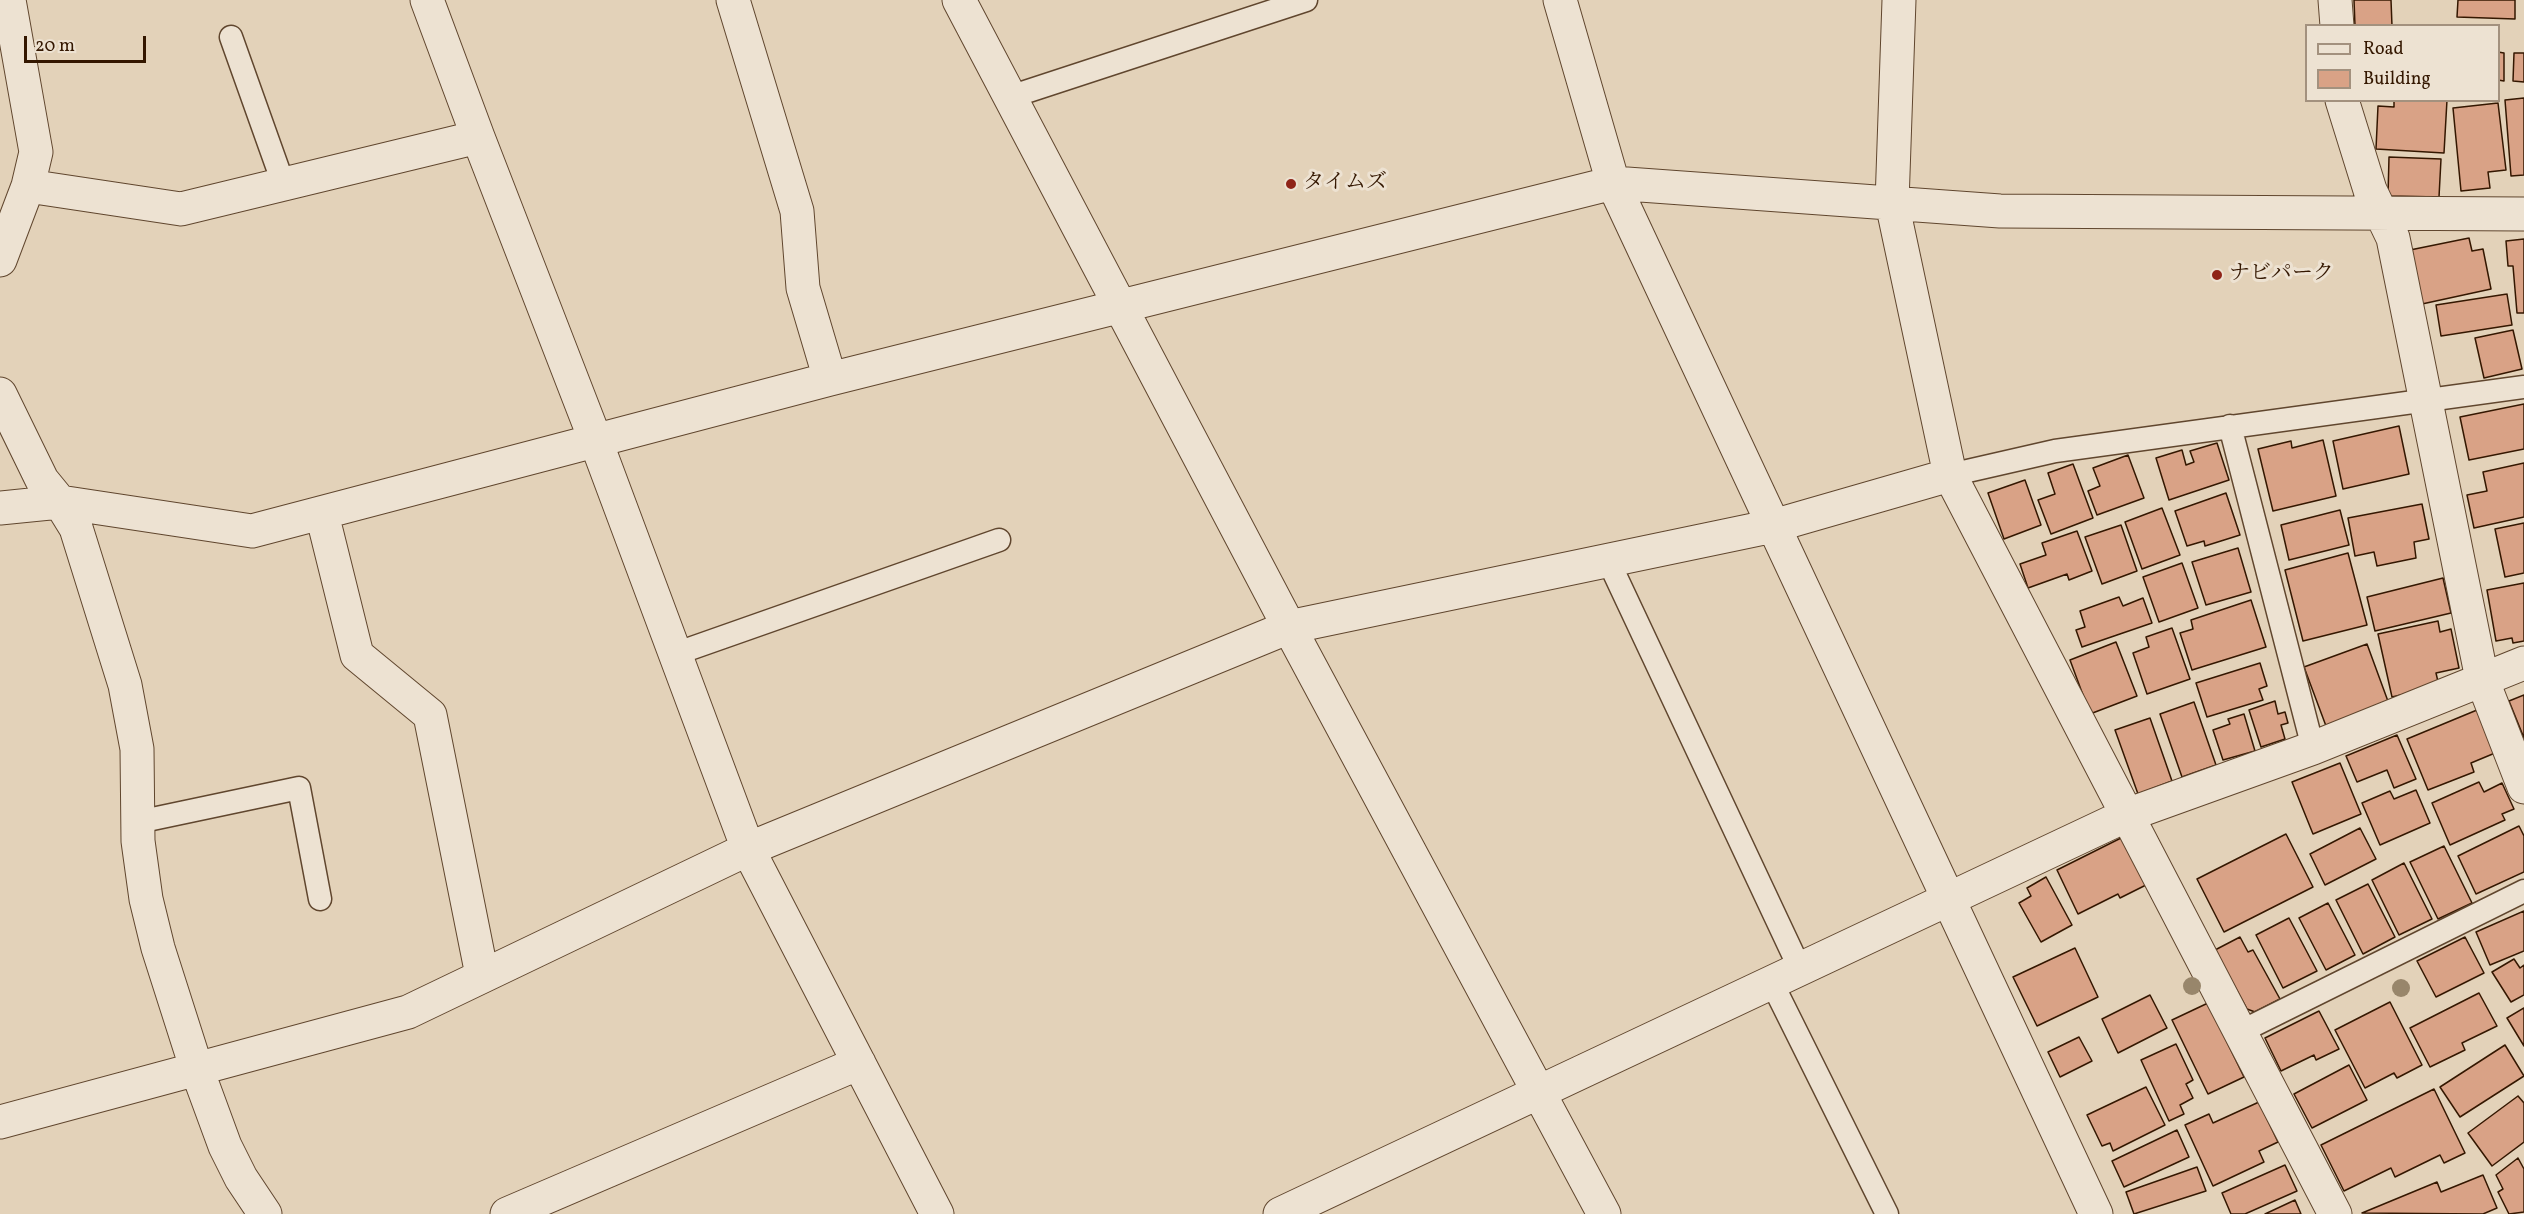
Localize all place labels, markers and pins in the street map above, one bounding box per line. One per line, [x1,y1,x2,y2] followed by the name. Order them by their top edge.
[1303,171,1387,197] place label: タイムズ
[1284,177,1298,191] marker: タイムズ
[2229,262,2334,288] place label: ナビパーク
[2210,268,2224,282] marker: ナビパーク

